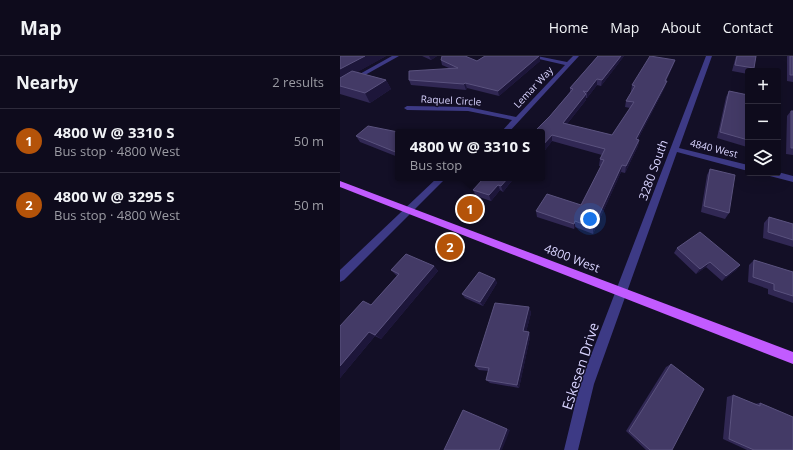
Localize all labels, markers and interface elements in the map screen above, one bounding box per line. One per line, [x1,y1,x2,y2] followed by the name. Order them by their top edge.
[20,15,61,41] text: Map
[549,18,588,37] text: Home
[610,18,639,37] text: Map
[661,18,701,37] text: About
[723,18,773,37] text: Contact
[510,62,557,111] street label: Lemar Way
[745,68,781,176] map controls
[745,68,781,104] button: +
[16,71,78,94] text: Nearby
[272,73,324,91] text: 2 results
[420,91,482,109] street label: Raquel Circle
[745,104,781,140] button: −
[54,122,174,142] text: 4800 W @ 3310 S
[395,129,545,181] popup
[25,132,33,150] text: 1
[294,132,324,150] text: 50 m
[689,135,740,161] street label: 4840 West
[410,136,530,156] text: 4800 W @ 3310 S
[634,137,672,203] street label: 3280 South
[745,140,781,176] button: layers
[54,142,180,160] text: Bus stop · 4800 West
[410,156,462,174] text: Bus stop
[54,186,174,206] text: 4800 W @ 3295 S
[457,194,483,224] pin: 1
[25,196,33,214] text: 2
[294,196,324,214] text: 50 m
[54,206,180,224] text: Bus stop · 4800 West
[580,209,600,229] your location
[437,232,463,262] pin: 2
[542,240,602,276] street label: 4800 West
[557,320,603,412] street label: Eskesen Drive

